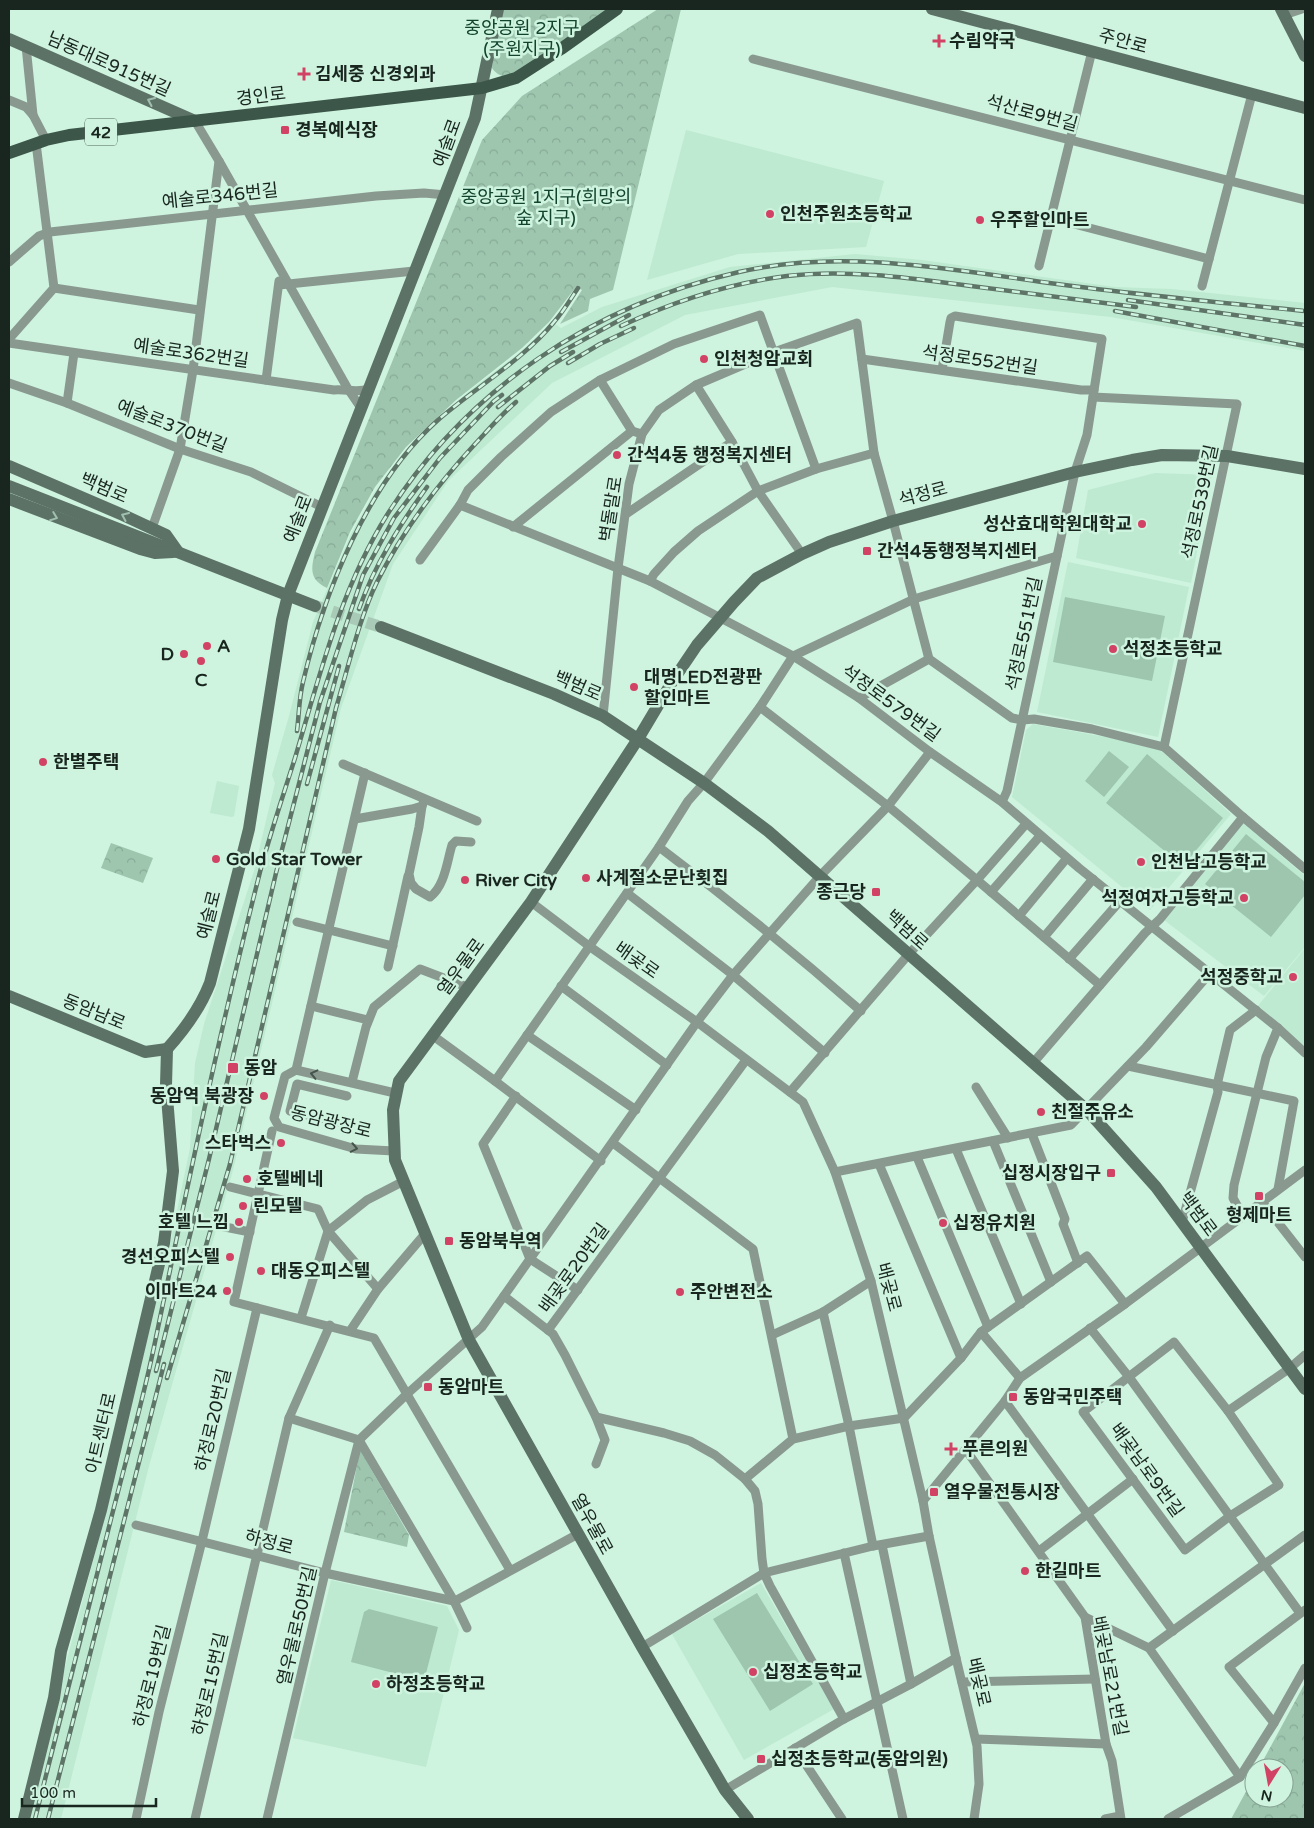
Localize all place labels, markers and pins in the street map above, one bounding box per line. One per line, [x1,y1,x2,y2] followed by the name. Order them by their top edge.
[949,30,1015,52] place label: 수림약국
[933,35,945,47] marker: 수림약국
[315,63,436,85] place label: 김세중 신경외과
[297,67,311,81] marker: 김세중 신경외과
[295,119,378,141] place label: 경복예식장
[279,124,291,136] marker: 경복예식장
[780,203,912,225] place label: 인천주원초등학교
[764,208,776,220] marker: 인천주원초등학교
[990,209,1089,231] place label: 우주할인마트
[974,214,986,226] marker: 우주할인마트
[714,348,813,370] place label: 인천청암교회
[698,353,710,365] marker: 인천청암교회
[627,444,792,466] place label: 간석4동 행정복지센터
[611,449,623,461] marker: 간석4동 행정복지센터
[983,513,1132,535] place label: 성산효대학원대학교
[1136,518,1148,530] marker: 성산효대학원대학교
[877,540,1037,562] place label: 간석4동행정복지센터
[861,545,873,557] marker: 간석4동행정복지센터
[217,635,230,657] place label: A
[1123,638,1222,660] place label: 석정초등학교
[201,640,213,652] marker: A
[160,643,174,665] place label: D
[1107,643,1119,655] marker: 석정초등학교
[178,648,190,660] marker: D
[195,655,207,667] marker: C
[644,666,763,709] place label: 대명LED전광판 할인마트
[195,669,208,691] place label: C
[628,681,640,693] marker: 대명LED전광판 할인마트
[53,751,119,773] place label: 한별주택
[37,756,49,768] marker: 한별주택
[226,848,363,870] place label: Gold Star Tower
[1151,851,1267,873] place label: 인천남고등학교
[210,853,222,865] marker: Gold Star Tower
[1135,856,1147,868] marker: 인천남고등학교
[596,867,728,889] place label: 사계절소문난횟집
[475,869,557,891] place label: River City
[580,872,592,884] marker: 사계절소문난횟집
[459,874,471,886] marker: River City
[816,881,866,903] place label: 종근당
[870,886,882,898] marker: 종근당
[1102,887,1234,909] place label: 석정여자고등학교
[1238,892,1250,904] marker: 석정여자고등학교
[1200,966,1283,988] place label: 석정중학교
[1287,971,1299,983] marker: 석정중학교
[244,1057,278,1079] place label: 동암
[226,1061,240,1075] marker: 동암
[150,1085,254,1107] place label: 동암역 북광장
[258,1090,270,1102] marker: 동암역 북광장
[1051,1101,1134,1123] place label: 친절주유소
[1035,1106,1047,1118] marker: 친절주유소
[205,1132,271,1154] place label: 스타벅스
[275,1137,287,1149] marker: 스타벅스
[1002,1162,1101,1184] place label: 십정시장입구
[1105,1167,1117,1179] marker: 십정시장입구
[257,1168,323,1190] place label: 호텔베네
[241,1173,253,1185] marker: 호텔베네
[1253,1190,1265,1202] marker: 형제마트
[253,1195,303,1217] place label: 린모텔
[237,1200,249,1212] marker: 린모텔
[1226,1204,1292,1226] place label: 형제마트
[158,1211,229,1233] place label: 호텔 느낌
[953,1212,1036,1234] place label: 십정유치원
[233,1216,245,1228] marker: 호텔 느낌
[937,1217,949,1229] marker: 십정유치원
[459,1230,542,1252] place label: 동암북부역
[443,1235,455,1247] marker: 동암북부역
[121,1246,220,1268] place label: 경선오피스텔
[224,1251,236,1263] marker: 경선오피스텔
[271,1260,370,1282] place label: 대동오피스텔
[255,1265,267,1277] marker: 대동오피스텔
[145,1280,218,1302] place label: 이마트24
[690,1281,773,1303] place label: 주안변전소
[221,1285,233,1297] marker: 이마트24
[674,1286,686,1298] marker: 주안변전소
[438,1376,504,1398] place label: 동암마트
[422,1381,434,1393] marker: 동암마트
[1023,1386,1122,1408] place label: 동암국민주택
[1007,1391,1019,1403] marker: 동암국민주택
[962,1438,1028,1460] place label: 푸른의원
[944,1442,958,1456] marker: 푸른의원
[944,1481,1060,1503] place label: 열우물전통시장
[928,1486,940,1498] marker: 열우물전통시장
[1035,1560,1101,1582] place label: 한길마트
[1019,1565,1031,1577] marker: 한길마트
[763,1661,862,1683] place label: 십정초등학교
[747,1666,759,1678] marker: 십정초등학교
[386,1673,485,1695] place label: 하정초등학교
[370,1678,382,1690] marker: 하정초등학교
[771,1748,948,1770] place label: 십정초등학교(동암의원)
[755,1753,767,1765] marker: 십정초등학교(동암의원)

